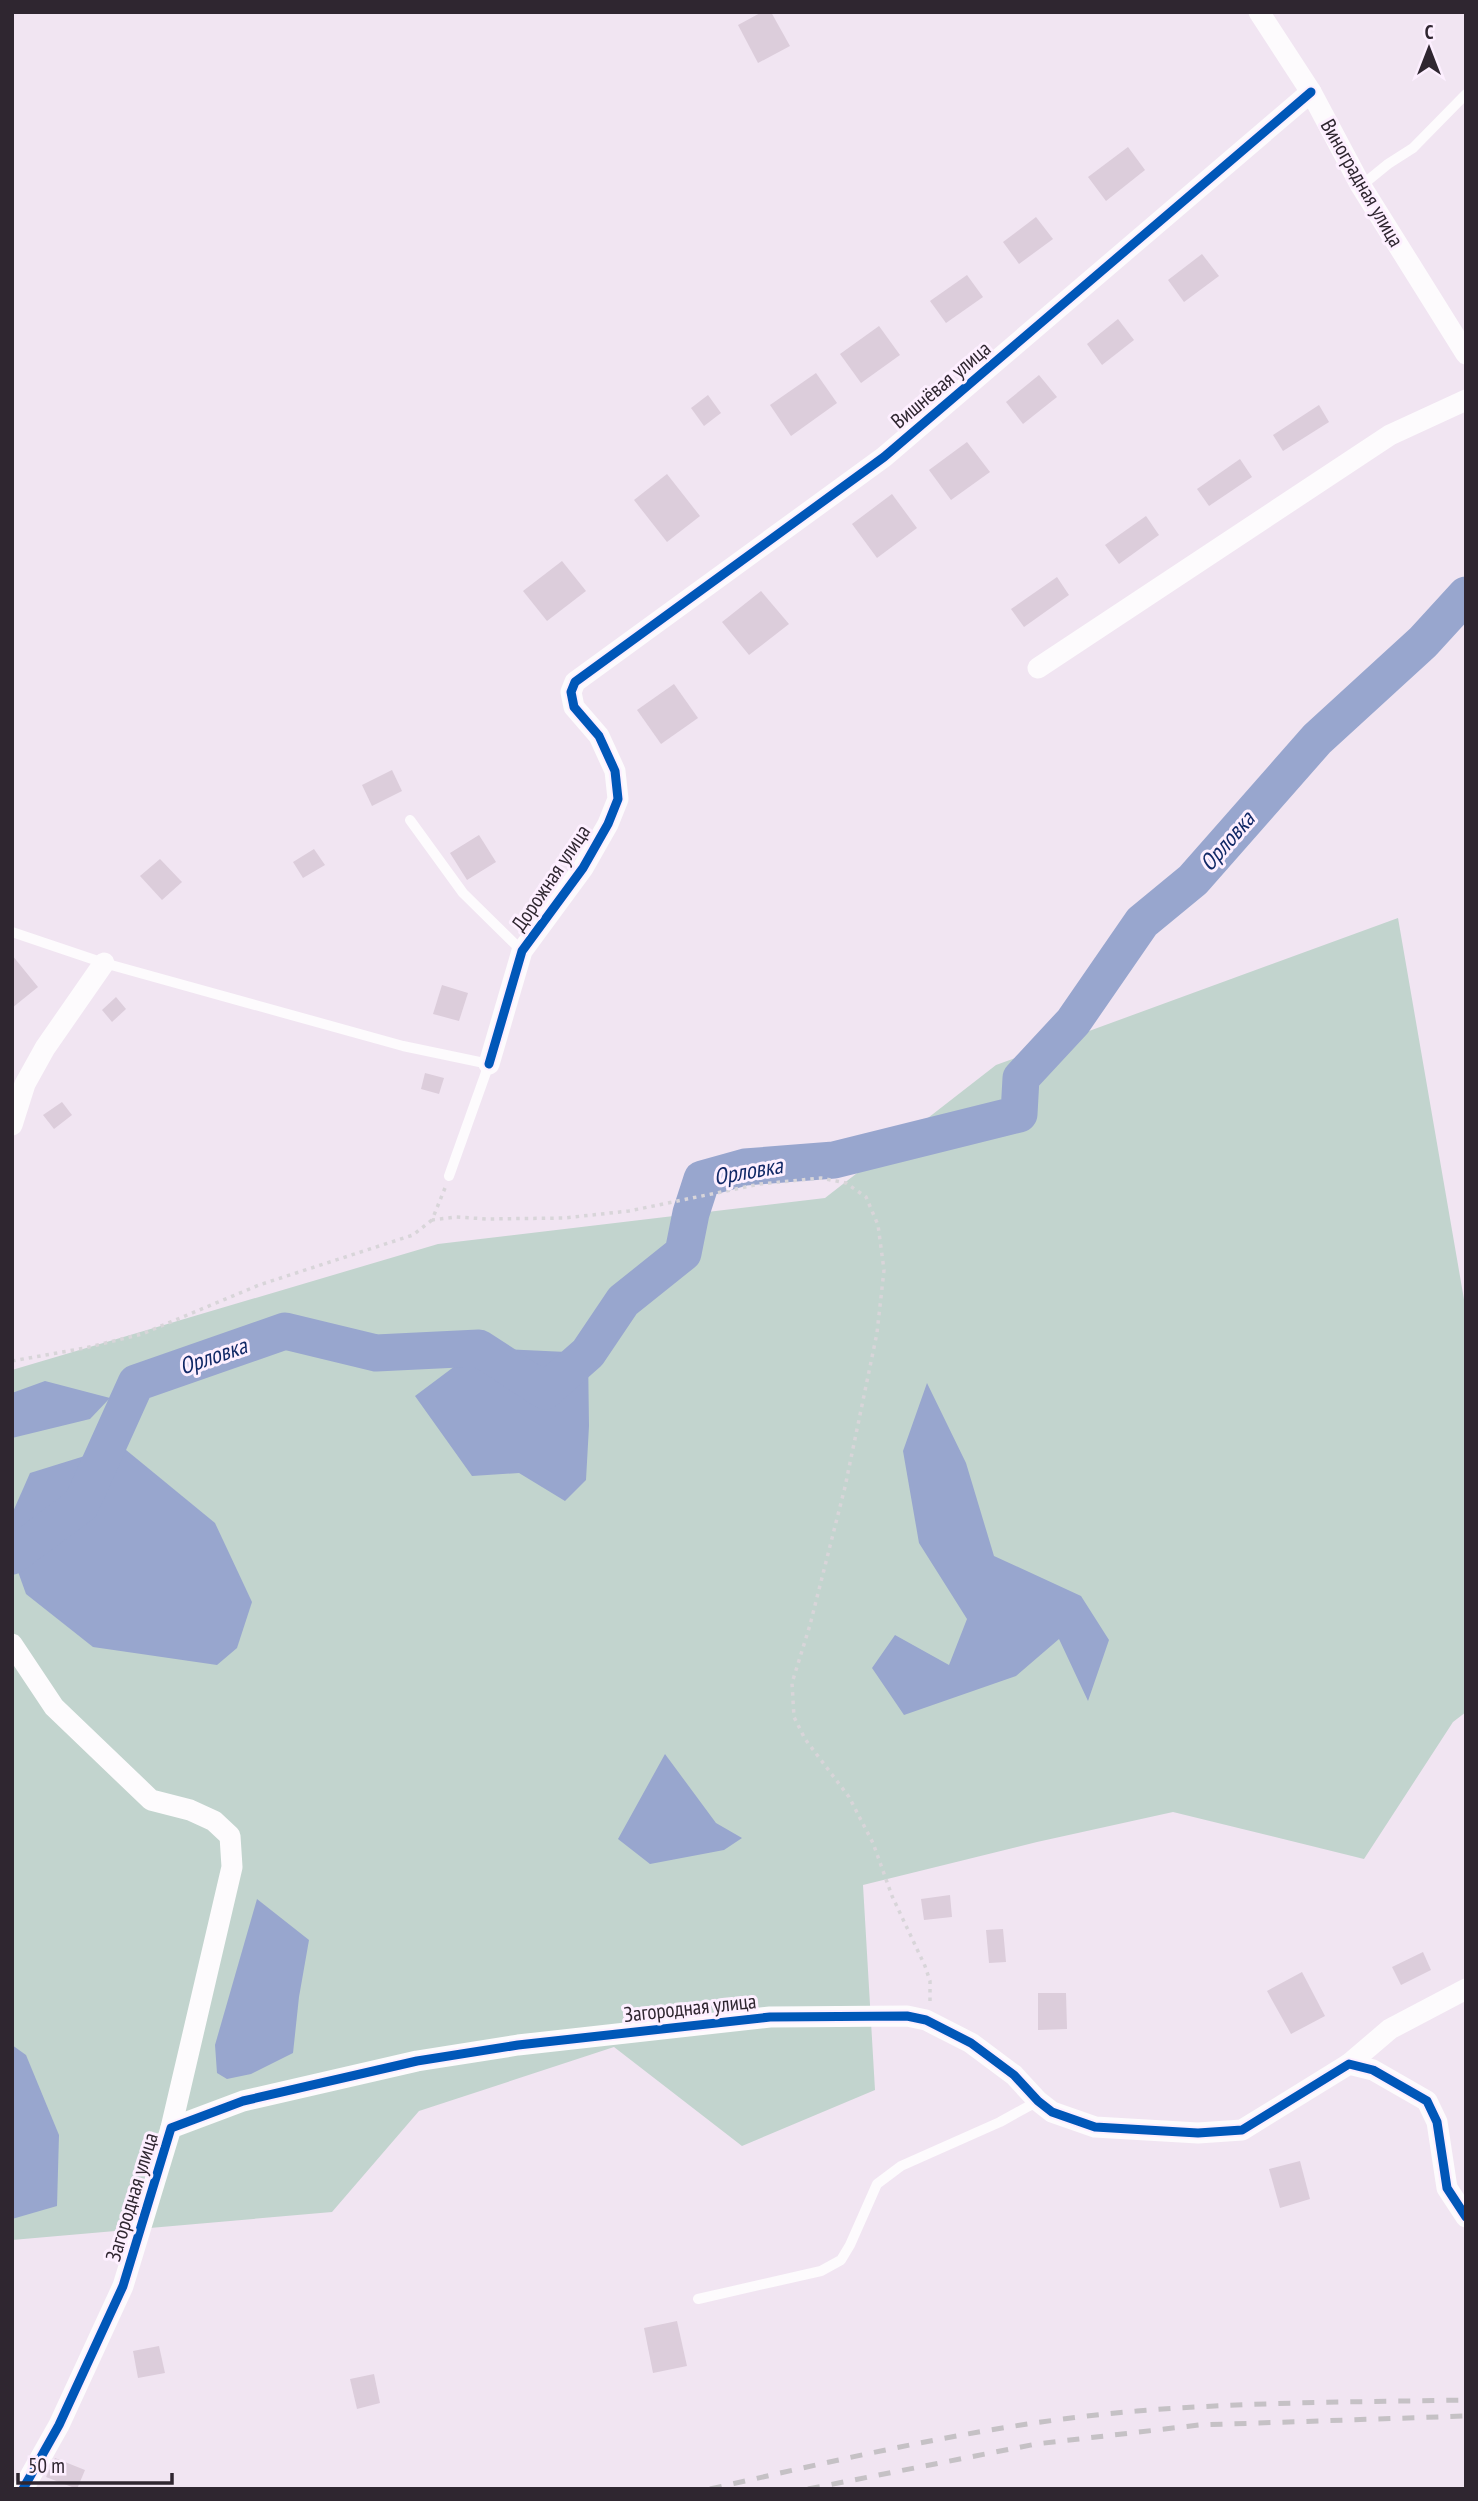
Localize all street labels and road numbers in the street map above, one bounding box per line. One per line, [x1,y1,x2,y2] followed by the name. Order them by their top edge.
[1315,114,1410,252] street label: Виноградная улица
[885,335,996,434] street label: Вишнёвая улица
[505,819,596,936] street label: Дорожная улица
[622,1987,758,2028] street label: Загородная улица
[99,2129,164,2264] street label: Загородная улица

